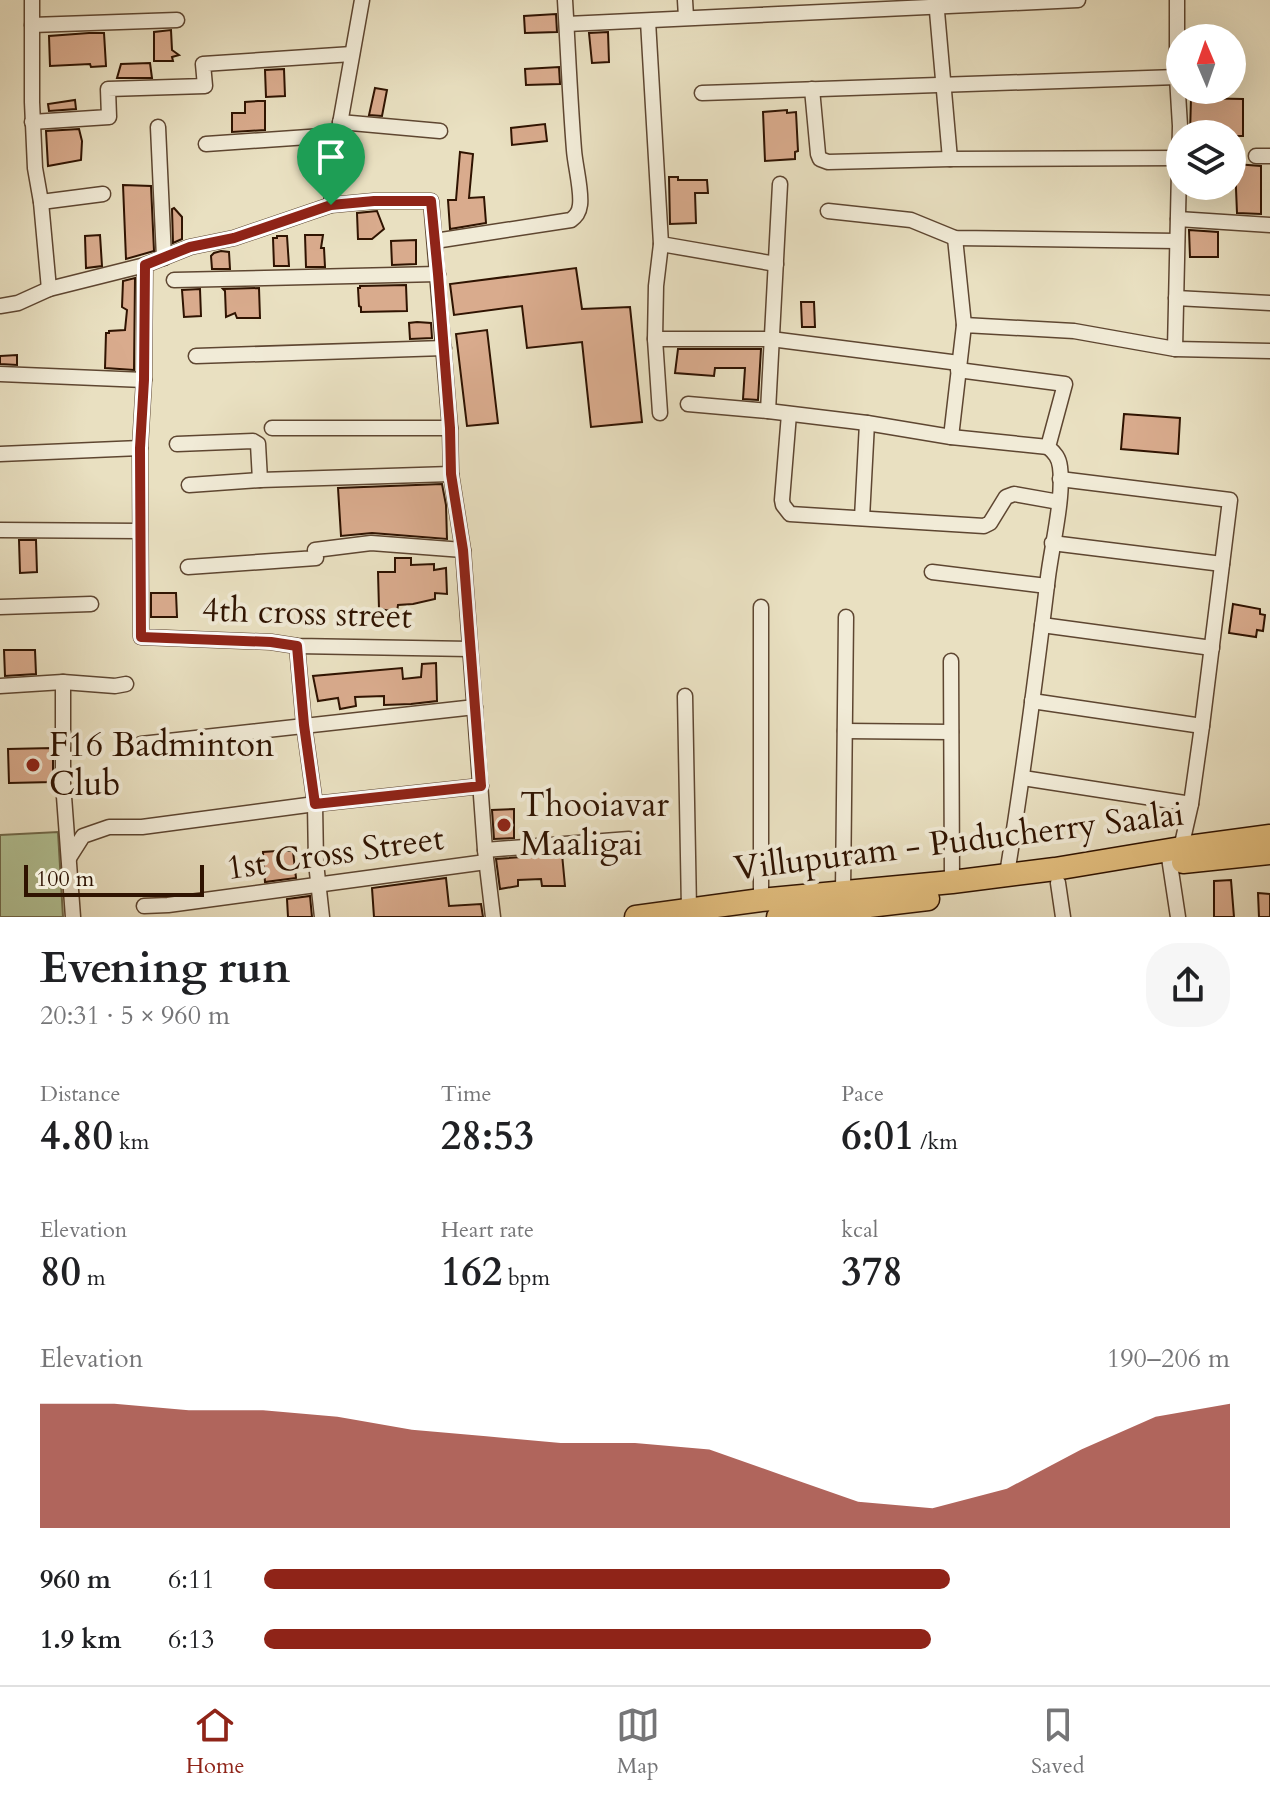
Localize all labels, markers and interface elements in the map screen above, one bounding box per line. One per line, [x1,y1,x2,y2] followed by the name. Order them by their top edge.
[1166,24,1246,104] north arrow
[1166,24,1246,200] map controls
[1166,120,1246,200] button: layers
[297,123,365,205] pin
[309,135,353,179] icon: arrive
[201,586,413,640] street label: 4th cross street
[49,722,274,807] place label: F16 Badminton Club
[24,756,42,774] marker: F16 Badminton Club
[520,782,669,867] place label: Thooiavar Maaligai
[731,791,1187,891] street label: Villupuram - Puducherry Saalai
[223,815,447,891] street label: 1st Cross Street
[495,816,513,834] marker: Thooiavar Maaligai
[24,861,204,897] scale bar
[36,864,94,894] text: 100 m
[40,938,290,998] text: Evening run
[1146,943,1230,1027] button: share
[40,998,230,1033] text: 20:31 · 5 × 960 m
[40,1079,120,1109] text: Distance
[441,1079,492,1109] text: Time
[841,1079,884,1109] text: Pace
[40,1109,113,1164] text: 4.80
[441,1109,534,1164] text: 28:53
[841,1109,914,1164] text: 6:01
[113,1127,149,1157] text: km
[914,1127,958,1157] text: /km
[40,1215,127,1245] text: Elevation
[441,1215,534,1245] text: Heart rate
[841,1215,878,1245] text: kcal
[40,1245,81,1300] text: 80
[441,1245,502,1300] text: 162
[841,1245,903,1300] text: 378
[81,1263,106,1293] text: m
[502,1263,550,1293] text: bpm
[40,1341,143,1376] text: Elevation
[1107,1341,1230,1376] text: 190–206 m
[40,1562,111,1597] text: 960 m
[168,1562,215,1597] text: 6:11
[40,1622,121,1657] text: 1.9 km
[168,1622,215,1657] text: 6:13
[186,1703,245,1781] tab: Home
[616,1703,660,1781] tab: Map
[1031,1703,1084,1781] tab: Saved

